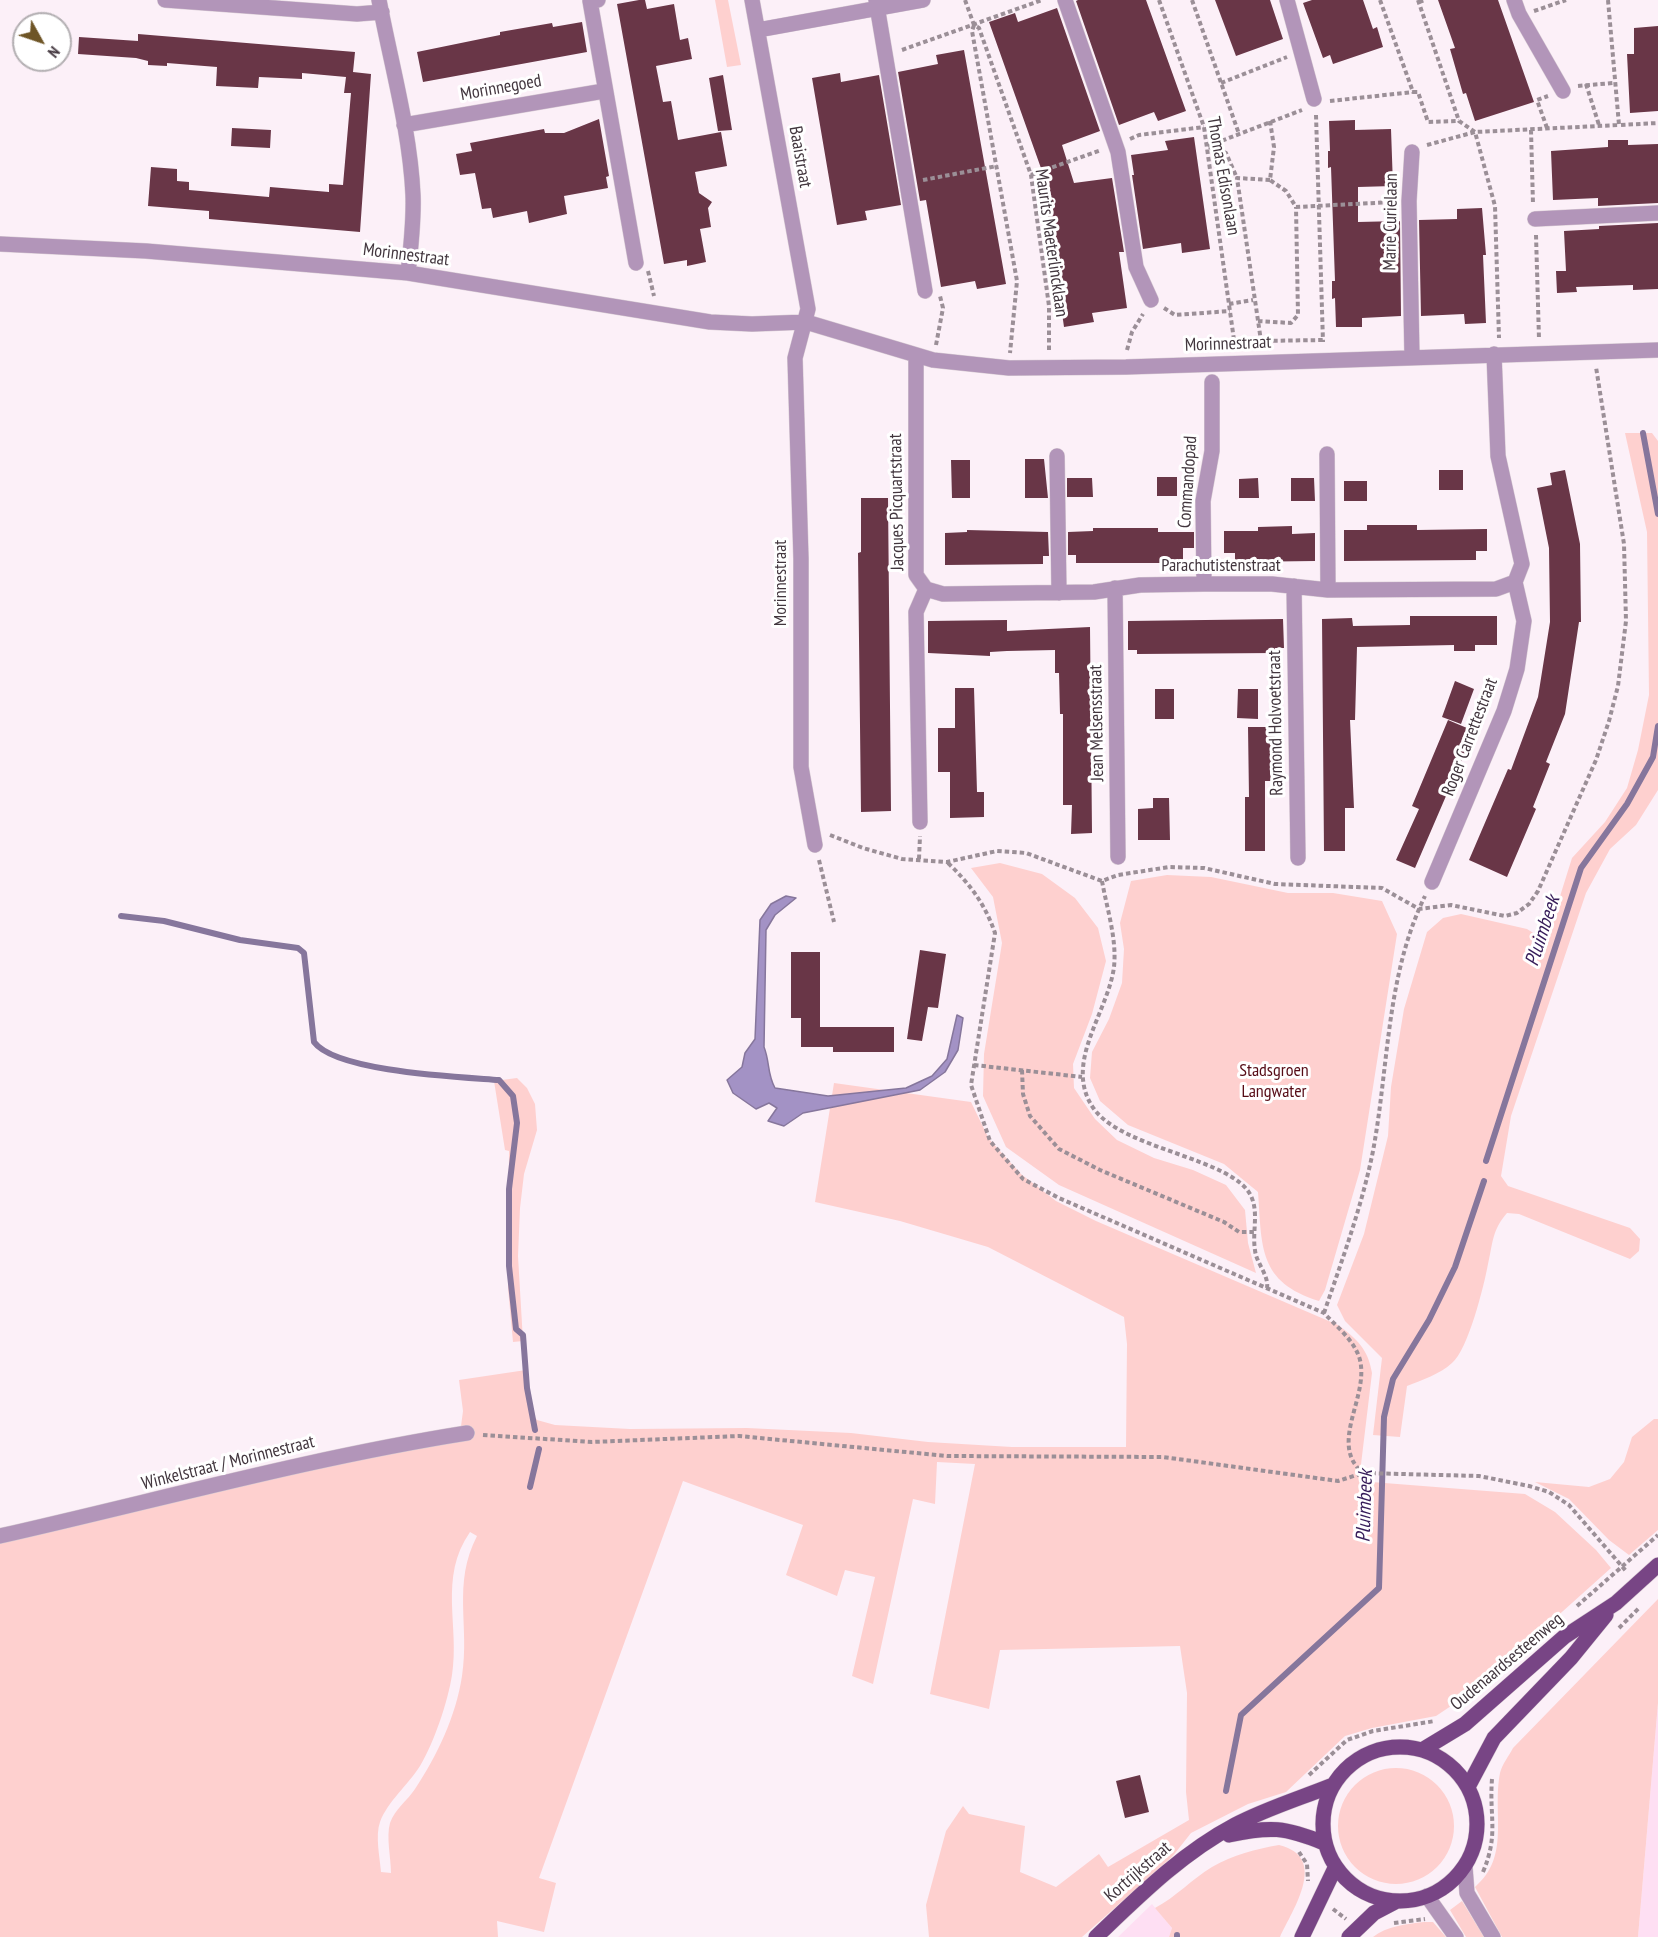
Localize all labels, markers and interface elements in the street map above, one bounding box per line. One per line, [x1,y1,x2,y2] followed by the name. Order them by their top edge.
[12,12,72,72] north arrow
[44,43,65,62] text: N
[459,70,543,106] street label: Morinnegoed
[1202,115,1244,237] street label: Thomas Edisonlaan
[784,125,816,189] street label: Baaistraat
[1030,168,1072,318] street label: Maurits Maeterlincklaan
[1379,173,1403,271] street label: Marie Curielaan
[362,239,450,271] street label: Morinnestraat
[1184,332,1272,356] street label: Morinnestraat
[885,433,909,571] street label: Jacques Picquartstraat
[1174,435,1202,529] street label: Commandopad
[770,540,792,626] street label: Morinnestraat
[1161,555,1281,577] street label: Parachutistenstraat
[1264,650,1288,796] street label: Raymond Holvoetstraat
[1085,665,1109,781] street label: Jean Melsensstraat
[1438,675,1502,799] street label: Roger Carrettestraat
[1520,893,1566,969] water label: Pluimbeek
[1239,1060,1309,1102] park label: Stadsgroen Langwater
[139,1431,317,1495] street label: Winkelstraat / Morinnestraat
[1352,1469,1378,1543] water label: Pluimbeek
[1446,1609,1568,1715] street label: Oudenaardsesteenweg
[1100,1837,1176,1907] street label: Kortrijkstraat

